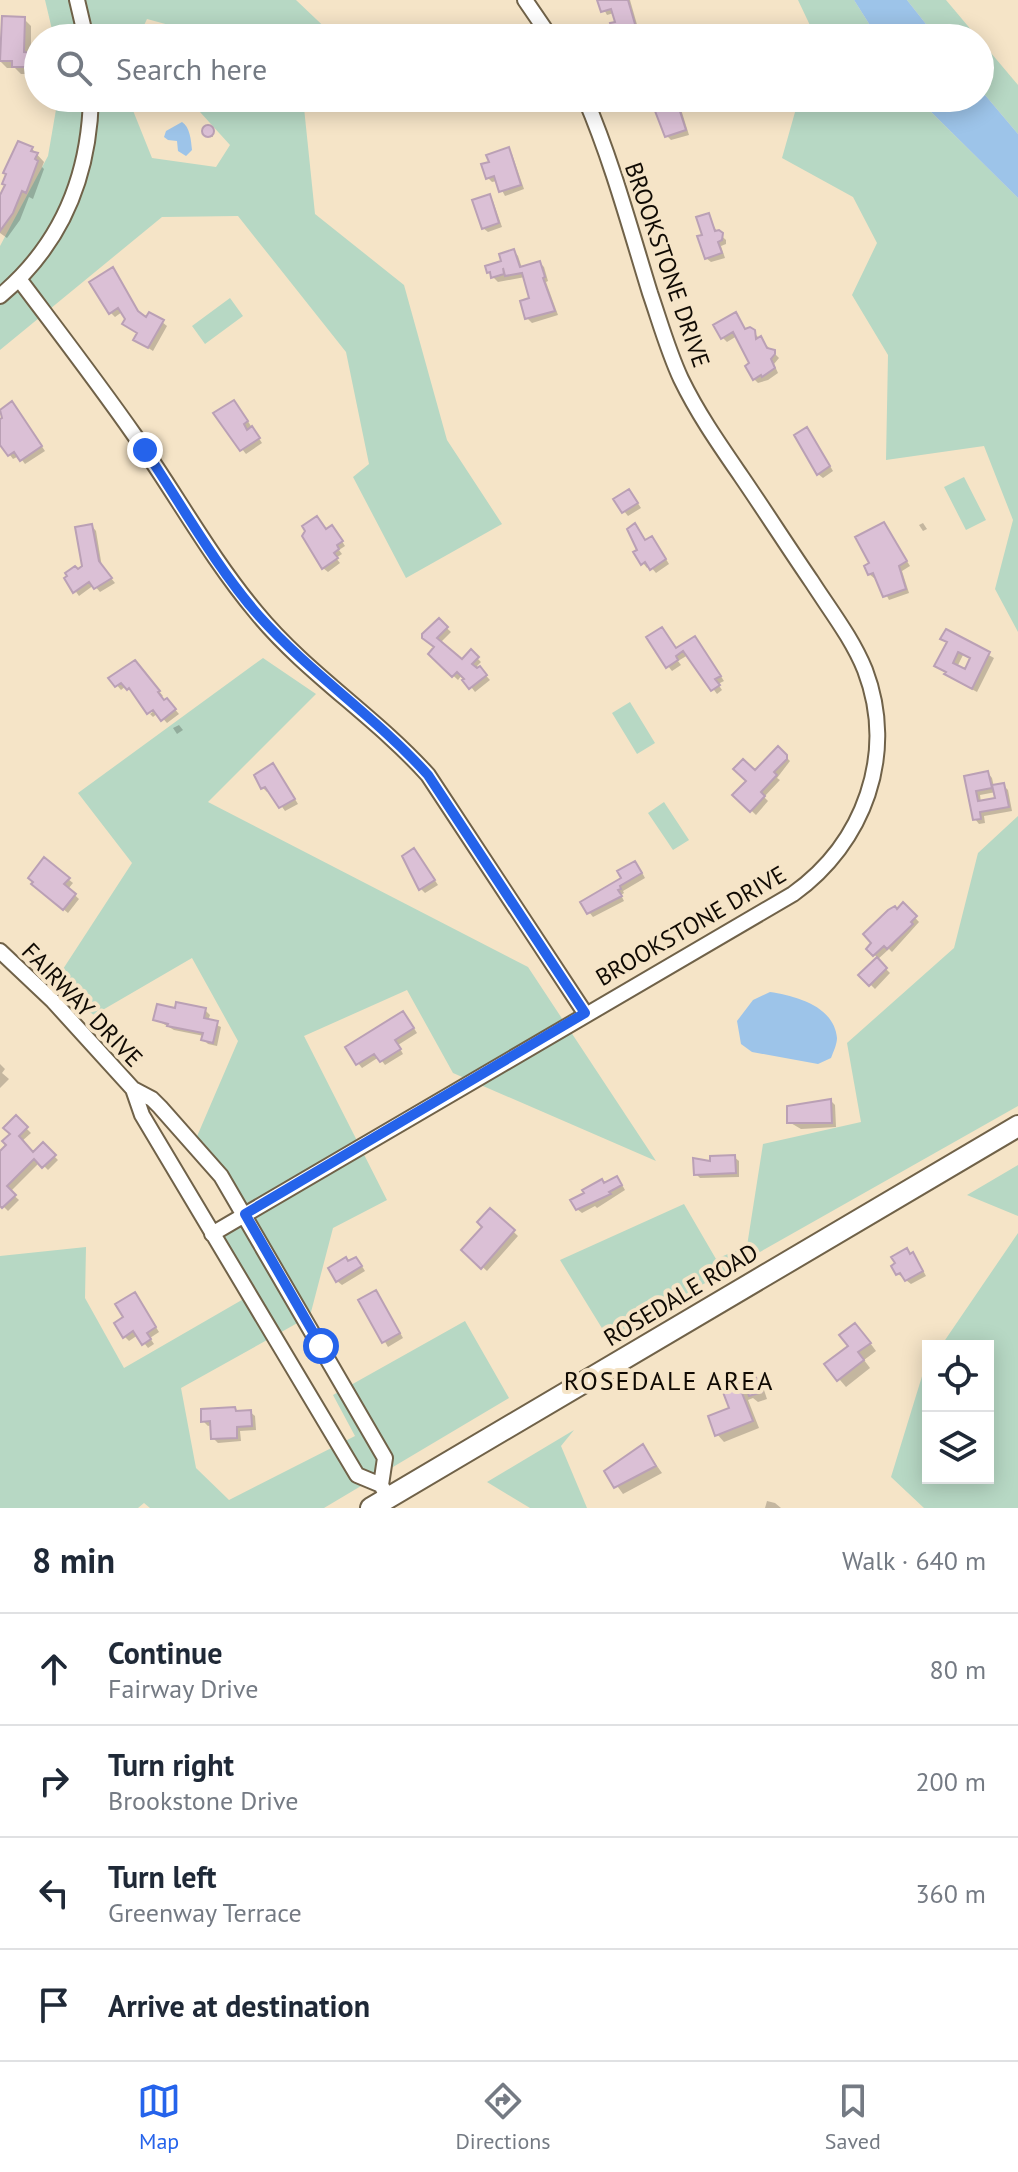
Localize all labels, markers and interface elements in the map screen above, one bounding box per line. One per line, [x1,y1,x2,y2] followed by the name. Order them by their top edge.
[24,24,994,112] search box
[52,46,96,90] icon: search
[116,49,267,88] text: Search here
[618,158,717,371] street label: BROOKSTONE DRIVE
[127,432,163,468] route end
[590,858,792,993] street label: BROOKSTONE DRIVE
[15,936,149,1073] street label: FAIRWAY DRIVE
[598,1236,764,1353] street label: ROSEDALE ROAD
[303,1328,339,1364] route start
[922,1340,994,1484] map controls
[922,1340,994,1412] button: locate
[564,1364,774,1397] district label: ROSEDALE AREA
[922,1412,994,1484] button: layers
[32,1538,115,1582] text: 8 min
[842,1544,986,1577] text: Walk · 640 m
[108,1633,222,1672] text: Continue
[32,1647,76,1691] icon: ahead
[930,1653,986,1686] text: 80 m
[108,1672,259,1705] text: Fairway Drive
[108,1745,234,1784] text: Turn right
[32,1759,76,1803] icon: right
[915,1765,986,1798] text: 200 m
[108,1784,298,1817] text: Brookstone Drive
[108,1857,216,1896] text: Turn left
[32,1871,76,1915] icon: left
[915,1877,986,1910] text: 360 m
[108,1896,302,1929] text: Greenway Terrace
[32,1983,76,2027] icon: arrive
[108,1986,370,2025] text: Arrive at destination
[137,2079,181,2155] tab: Map
[455,2079,551,2155] tab: Directions
[825,2079,881,2155] tab: Saved

